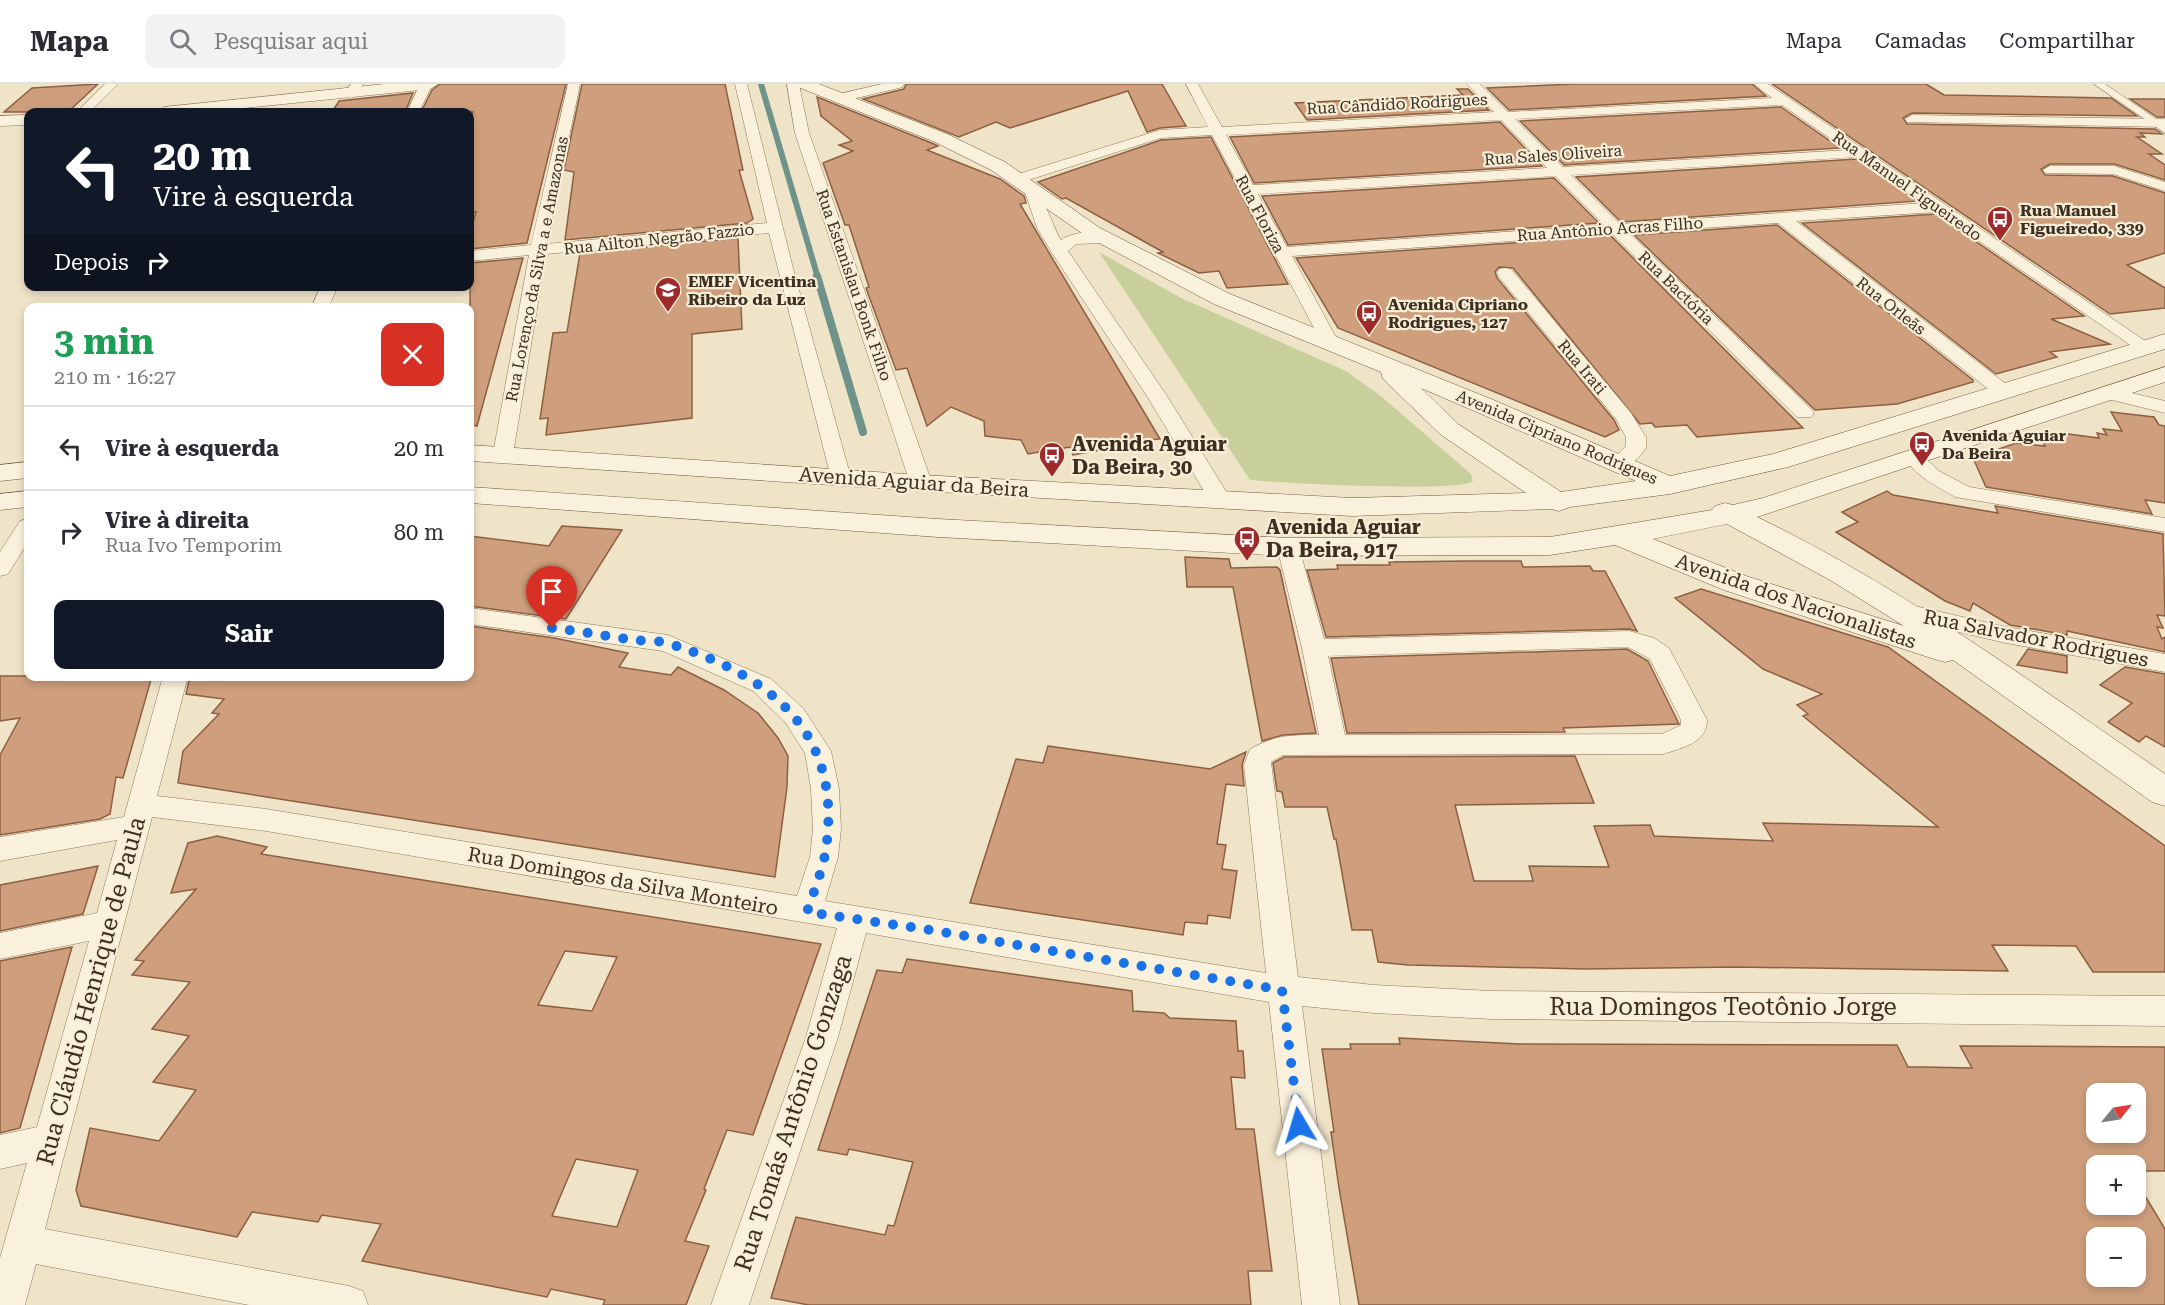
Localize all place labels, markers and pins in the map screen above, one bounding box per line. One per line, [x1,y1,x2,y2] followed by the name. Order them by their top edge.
[2020,201,2144,238] place label: Rua Manuel Figueiredo, 339
[1985,204,2015,242] bus stop icon: Rua Manuel Figueiredo, 339
[688,272,817,309] place label: EMEF Vicentina Ribeiro da Luz
[653,275,683,313] school or university icon: EMEF Vicentina Ribeiro da Luz
[1388,295,1528,332] place label: Avenida Cipriano Rodrigues, 127
[1354,298,1384,336] bus stop icon: Avenida Cipriano Rodrigues, 127
[1942,426,2066,463] place label: Avenida Aguiar Da Beira
[1907,429,1937,467] bus stop icon: Avenida Aguiar Da Beira
[1072,432,1227,479] place label: Avenida Aguiar Da Beira, 30
[1037,440,1067,478] bus stop icon: Avenida Aguiar Da Beira, 30
[1266,515,1421,562] place label: Avenida Aguiar Da Beira, 917
[1232,524,1262,562] bus stop icon: Avenida Aguiar Da Beira, 917
[526,566,577,628] pin

